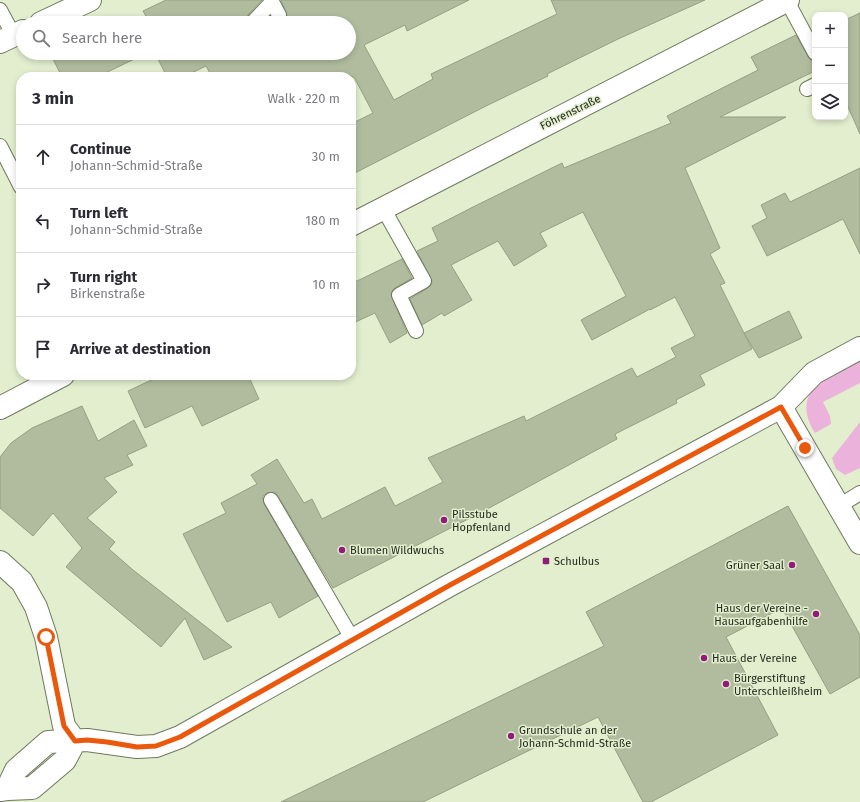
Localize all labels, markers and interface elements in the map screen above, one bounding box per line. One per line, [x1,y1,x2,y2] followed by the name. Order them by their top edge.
[812,12,848,120] map controls
[812,12,848,48] button: +
[16,16,356,60] search box
[30,27,52,49] icon: search
[62,29,142,47] text: Search here
[812,48,848,84] button: −
[812,84,848,120] button: layers
[32,88,74,109] text: 3 min
[268,91,340,106] text: Walk · 220 m
[538,92,603,133] street label: Föhrenstraße
[70,140,131,158] text: Continue
[32,146,54,168] icon: ahead
[312,149,340,164] text: 30 m
[70,158,203,173] text: Johann-Schmid-Straße
[70,204,128,222] text: Turn left
[32,210,54,232] icon: left
[305,213,340,228] text: 180 m
[70,222,203,237] text: Johann-Schmid-Straße
[70,268,137,286] text: Turn right
[32,274,54,296] icon: right
[313,277,340,292] text: 10 m
[70,286,145,301] text: Birkenstraße
[32,338,54,360] icon: arrive
[70,340,211,358] text: Arrive at destination
[796,439,814,457] route end
[452,508,511,534] place label: Pilsstube Hopfenland
[439,515,449,525] marker: Pilsstube Hopfenland
[350,544,444,557] place label: Blumen Wildwuchs
[337,545,347,555] marker: Blumen Wildwuchs
[554,555,599,568] place label: Schulbus
[541,556,551,566] marker: Schulbus
[726,559,784,572] place label: Grüner Saal
[787,560,797,570] marker: Grüner Saal
[714,602,808,628] place label: Haus der Vereine - Hausaufgabenhilfe
[811,609,821,619] marker: Haus der Vereine - Hausaufgabenhilfe
[37,628,55,646] route start
[712,652,797,665] place label: Haus der Vereine
[699,653,709,663] marker: Haus der Vereine
[734,672,822,698] place label: Bürgerstiftung Unterschleißheim
[721,679,731,689] marker: Bürgerstiftung Unterschleißheim
[519,724,631,750] place label: Grundschule an der Johann-Schmid-Straße
[506,731,516,741] marker: Grundschule an der Johann-Schmid-Straße

